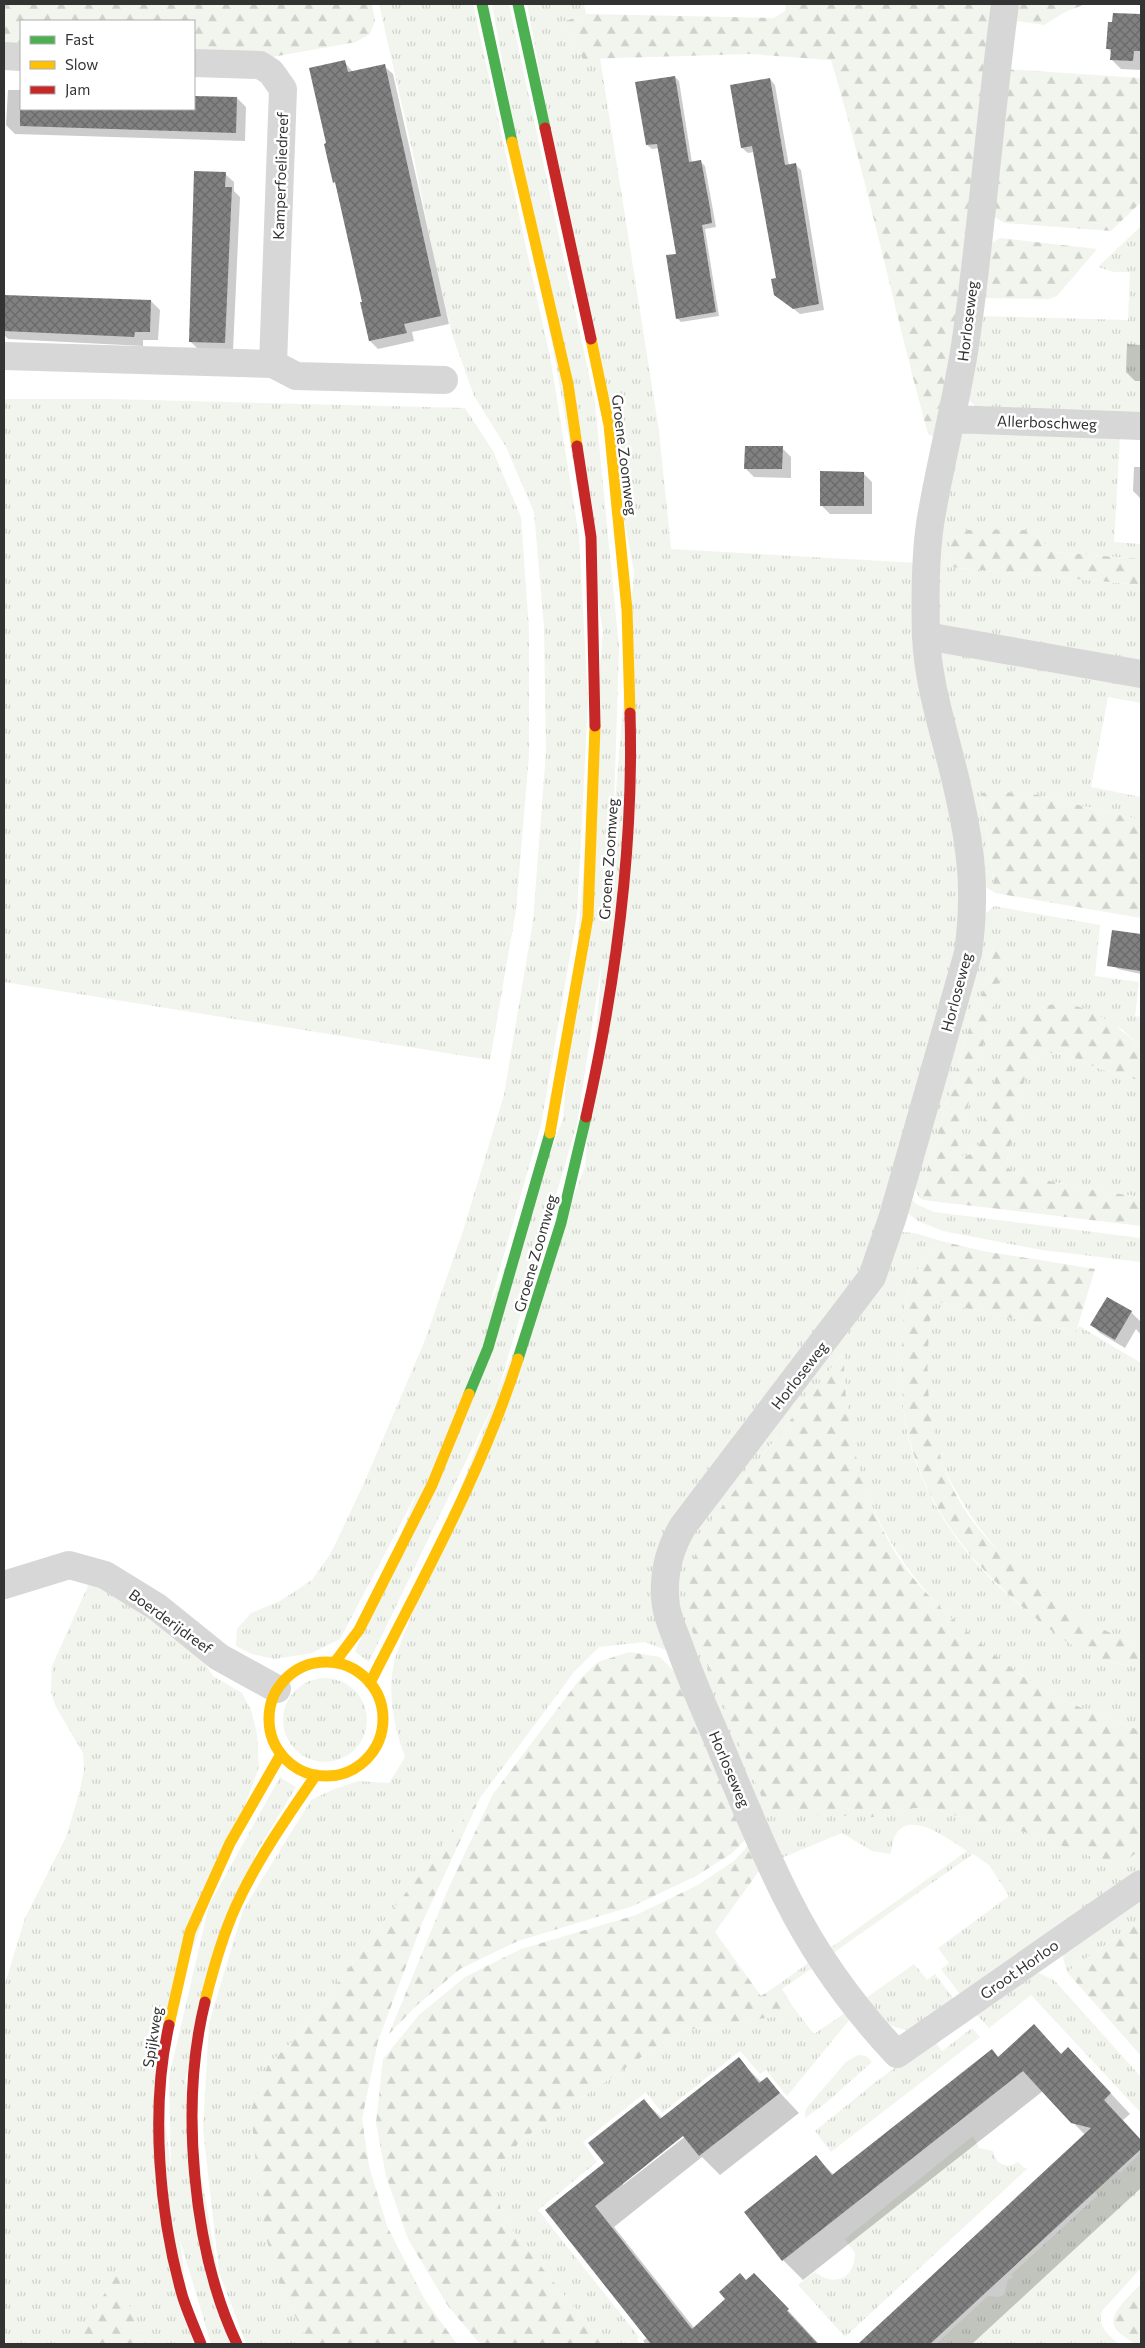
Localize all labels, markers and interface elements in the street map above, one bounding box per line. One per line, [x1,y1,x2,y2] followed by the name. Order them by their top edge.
[20,20,195,110] legend
[65,30,94,48] text: Fast
[65,55,98,73] text: Slow
[65,80,90,98] text: Jam
[269,112,291,240] street label: Kamperfoeliedreef
[953,280,981,362] street label: Horloseweg
[609,394,641,516] street label: Groene Zoomweg
[997,411,1097,433] street label: Allerboschweg
[595,798,621,920] street label: Groene Zoomweg
[937,950,975,1034] street label: Horloseweg
[510,1192,560,1314] street label: Groene Zoomweg
[767,1337,831,1413] street label: Horloseweg
[126,1585,216,1657] street label: Boerderijdreef
[706,1728,754,1810] street label: Horloseweg
[976,1935,1062,2003] street label: Groot Horloo
[138,2005,166,2069] street label: Spijkweg

